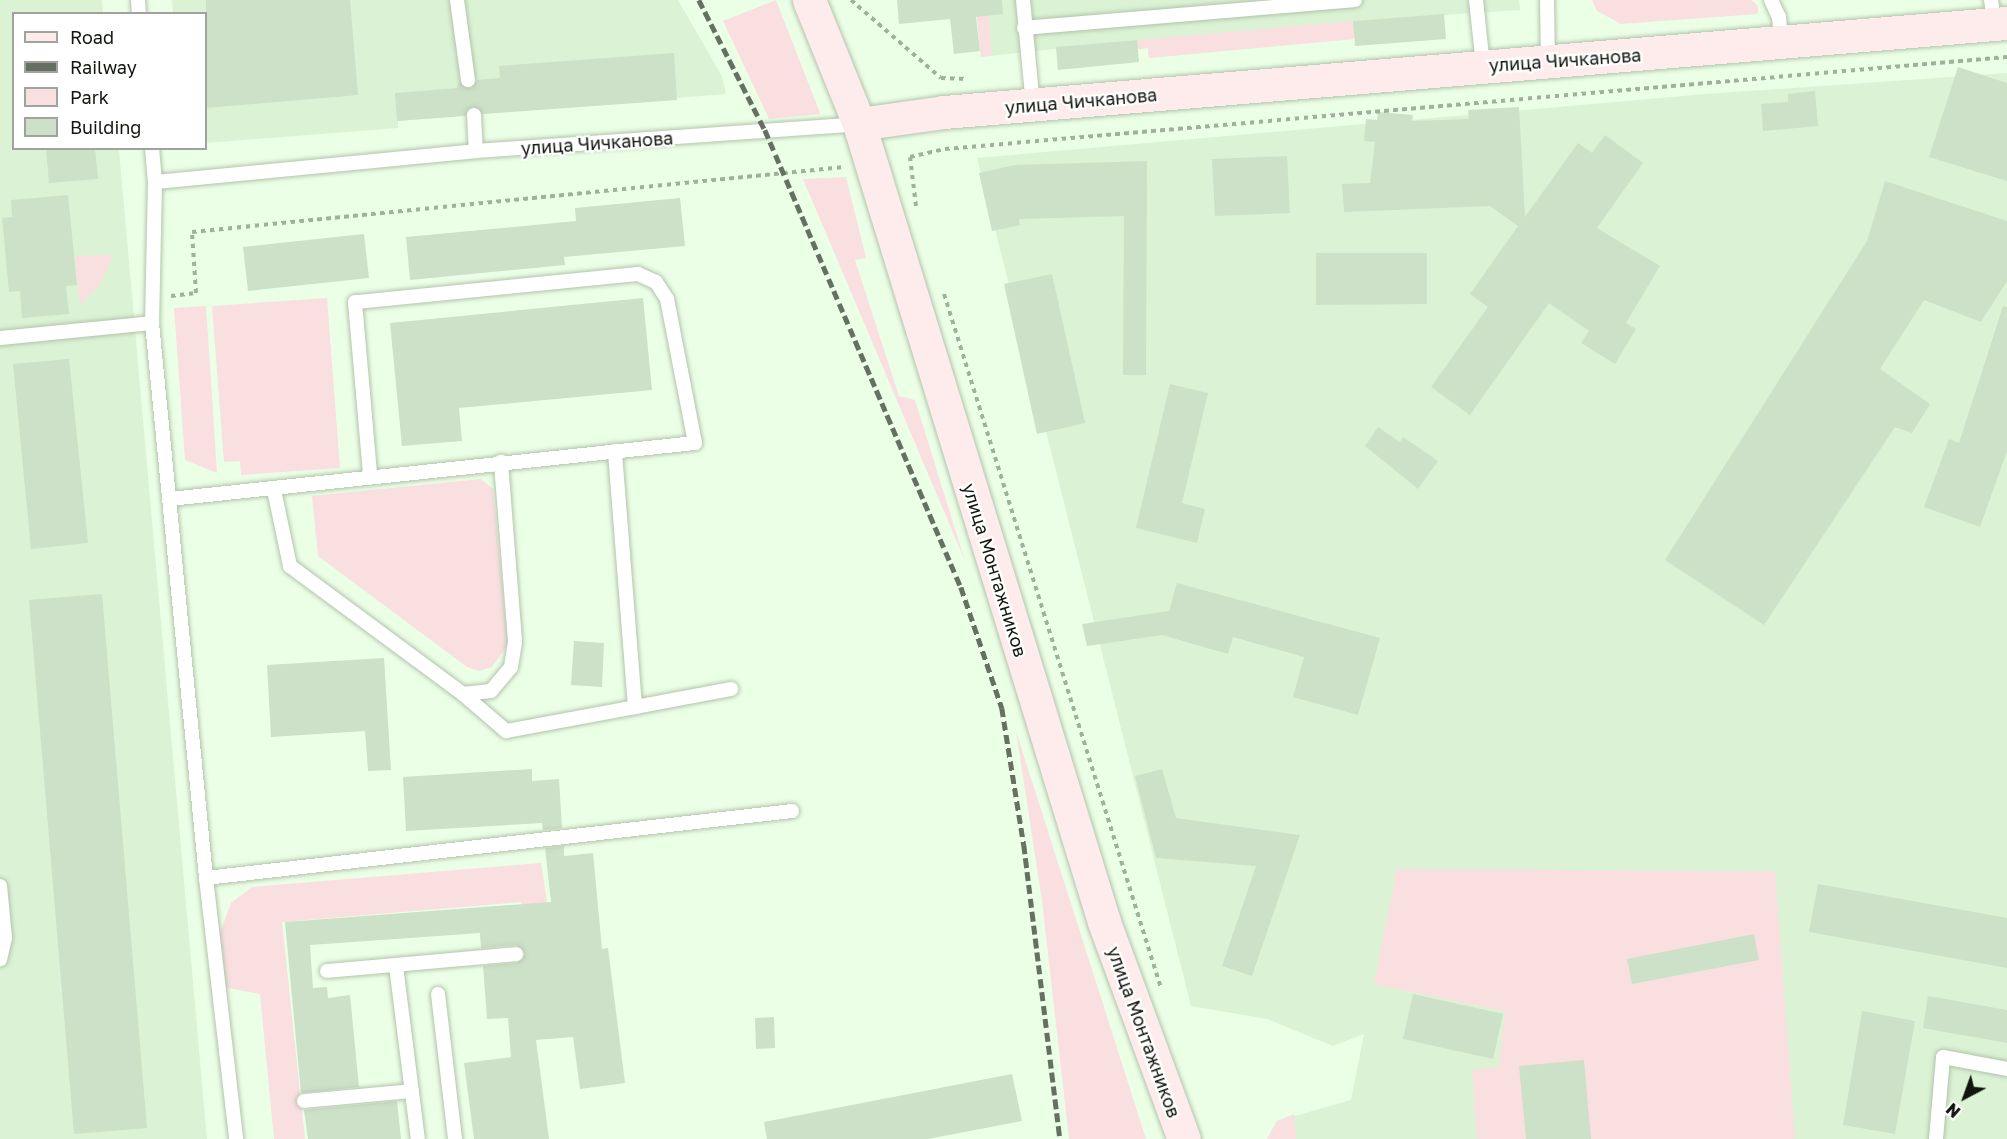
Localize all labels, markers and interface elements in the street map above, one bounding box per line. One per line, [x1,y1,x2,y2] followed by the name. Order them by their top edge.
[12,12,207,150] legend
[70,26,114,48] text: Road
[1488,44,1642,76] street label: улица Чичканова
[70,56,137,78] text: Railway
[1004,84,1158,118] street label: улица Чичканова
[70,86,109,108] text: Park
[70,116,141,138] text: Building
[520,127,674,159] street label: улица Чичканова
[958,481,1032,659] street label: улица Монтажников
[1103,944,1185,1120] street label: улица Монтажников
[1935,1067,1995,1127] north arrow
[1942,1099,1964,1122] text: N

